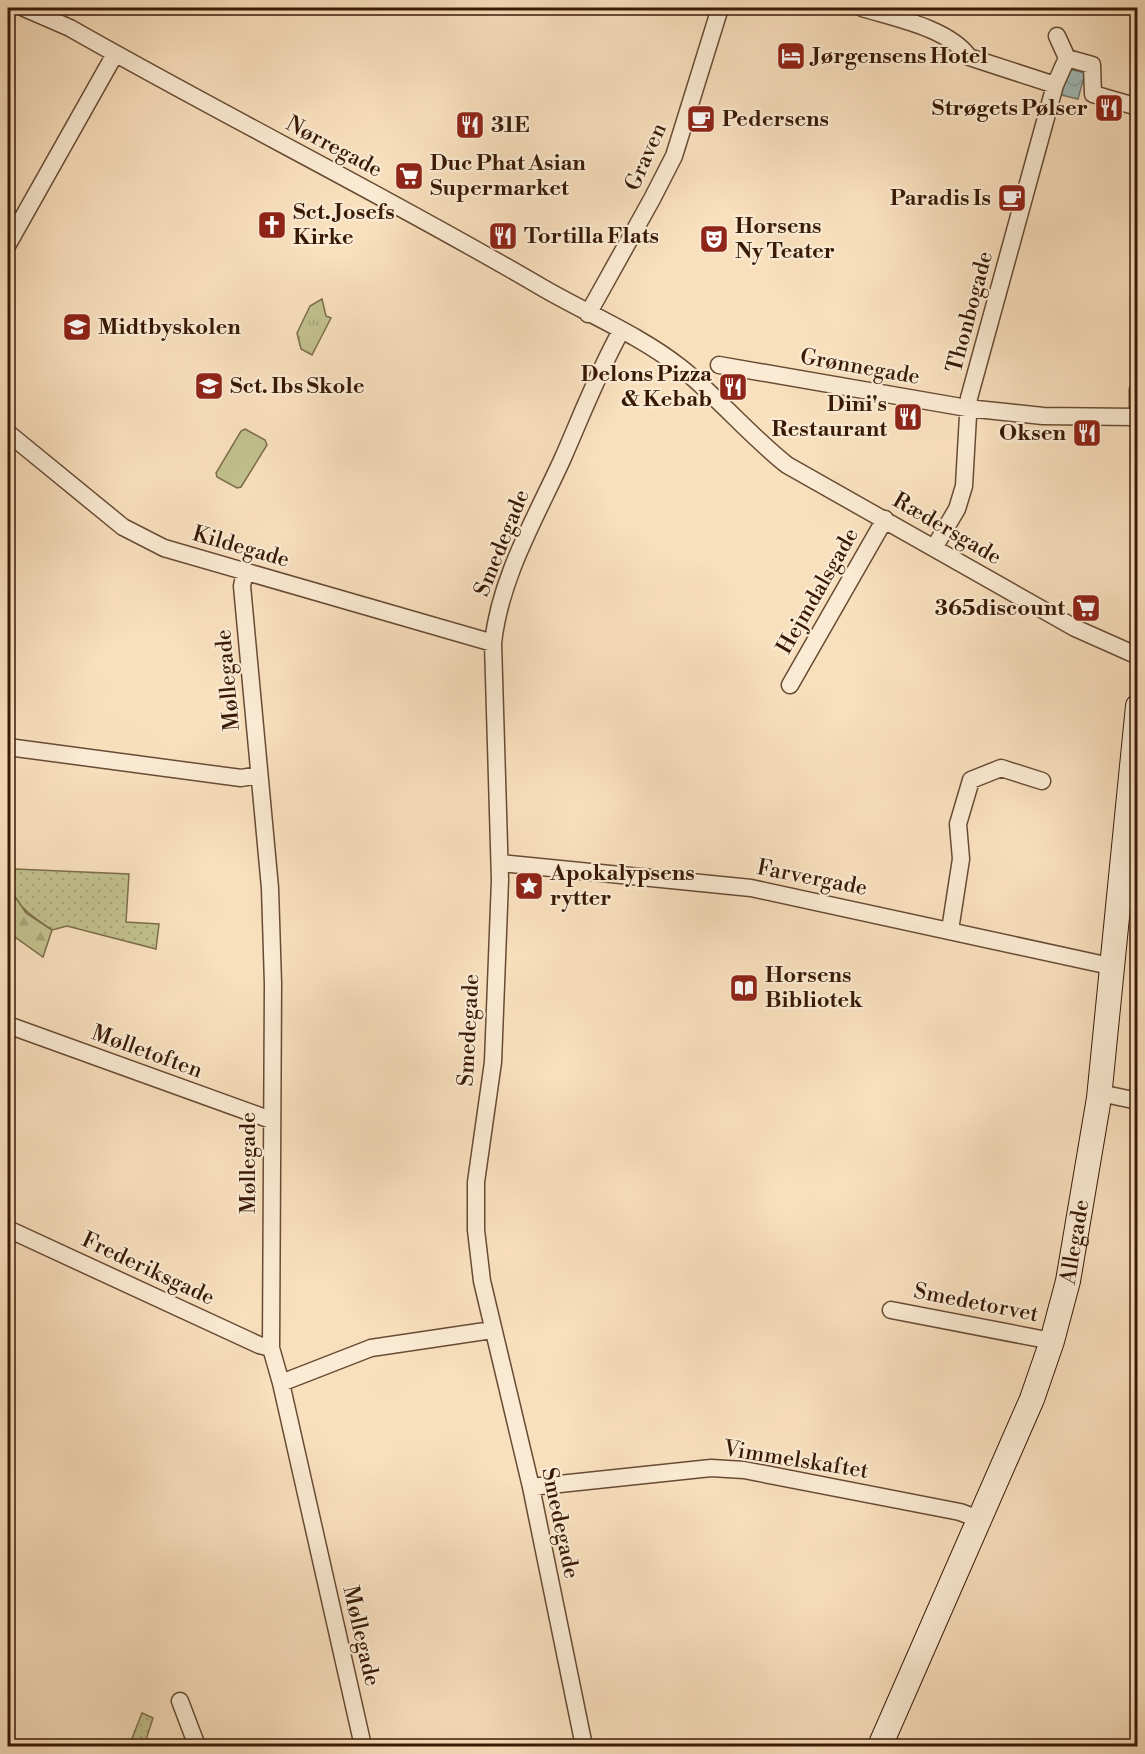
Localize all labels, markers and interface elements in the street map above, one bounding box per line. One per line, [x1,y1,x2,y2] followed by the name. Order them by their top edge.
[775,40,807,72] hotel icon: Jørgensens Hotel
[809,43,988,70] place label: Jørgensens Hotel
[1093,92,1125,124] restaurant icon: Strøgets Pølser
[932,95,1088,122] place label: Strøgets Pølser
[685,103,717,135] cafe icon: Pedersens
[722,106,829,133] place label: Pedersens
[454,109,486,141] restaurant icon: 31E
[281,110,387,184] street label: Nørregade
[491,112,530,139] place label: 31E
[619,119,673,195] street label: Graven
[430,150,586,202] place label: Duc Phat Asian Supermarket
[393,160,425,192] supermarket icon: Duc Phat Asian Supermarket
[996,182,1028,214] cafe icon: Paradis Is
[890,185,991,212] place label: Paradis Is
[293,199,395,251] place label: Sct. Josefs Kirke
[256,209,288,241] church icon: Sct. Josefs Kirke
[735,213,835,265] place label: Horsens Ny Teater
[487,220,519,252] restaurant icon: Tortilla Flats
[524,223,659,250] place label: Tortilla Flats
[698,223,730,255] theatre icon: Horsens Ny Teater
[941,248,999,376] street label: Thonbogade
[61,311,93,343] school or university icon: Midtbyskolen
[98,314,241,341] place label: Midtbyskolen
[798,343,922,391] street label: Grønnegade
[581,361,713,413] place label: Delons Pizza & Kebab
[193,370,225,402] school or university icon: Sct. Ibs Skole
[717,371,749,403] restaurant icon: Delons Pizza & Kebab
[230,373,365,400] place label: Sct. Ibs Skole
[772,391,887,443] place label: Dini's Restaurant
[892,401,924,433] restaurant icon: Dini's Restaurant
[1071,417,1103,449] restaurant icon: Oksen
[999,420,1066,447] place label: Oksen
[468,486,536,600] street label: Smedegade
[888,487,1006,571] street label: Rædersgade
[189,520,293,574] street label: Kildegade
[771,523,865,659] street label: Hejmdalsgade
[1070,592,1102,624] supermarket icon: 365discount
[935,595,1065,622] place label: 365discount
[210,628,246,732] street label: Møllegade
[755,854,869,902] street label: Farvergade
[549,860,695,912] place label: Apokalypsens rytter
[513,870,545,902] place icon: Apokalypsens rytter
[765,962,863,1014] place label: Horsens Bibliotek
[728,972,760,1004] library icon: Horsens Bibliotek
[453,973,485,1087] street label: Smedegade
[88,1019,206,1085] street label: Mølletoften
[235,1112,262,1214] street label: Møllegade
[1054,1197,1095,1287] street label: Allegade
[77,1226,219,1312] street label: Frederiksgade
[911,1278,1041,1328] street label: Smedetorvet
[721,1435,870,1485] street label: Vimmelskaftet
[535,1465,585,1581] street label: Smedegade
[336,1583,386,1689] street label: Møllegade

